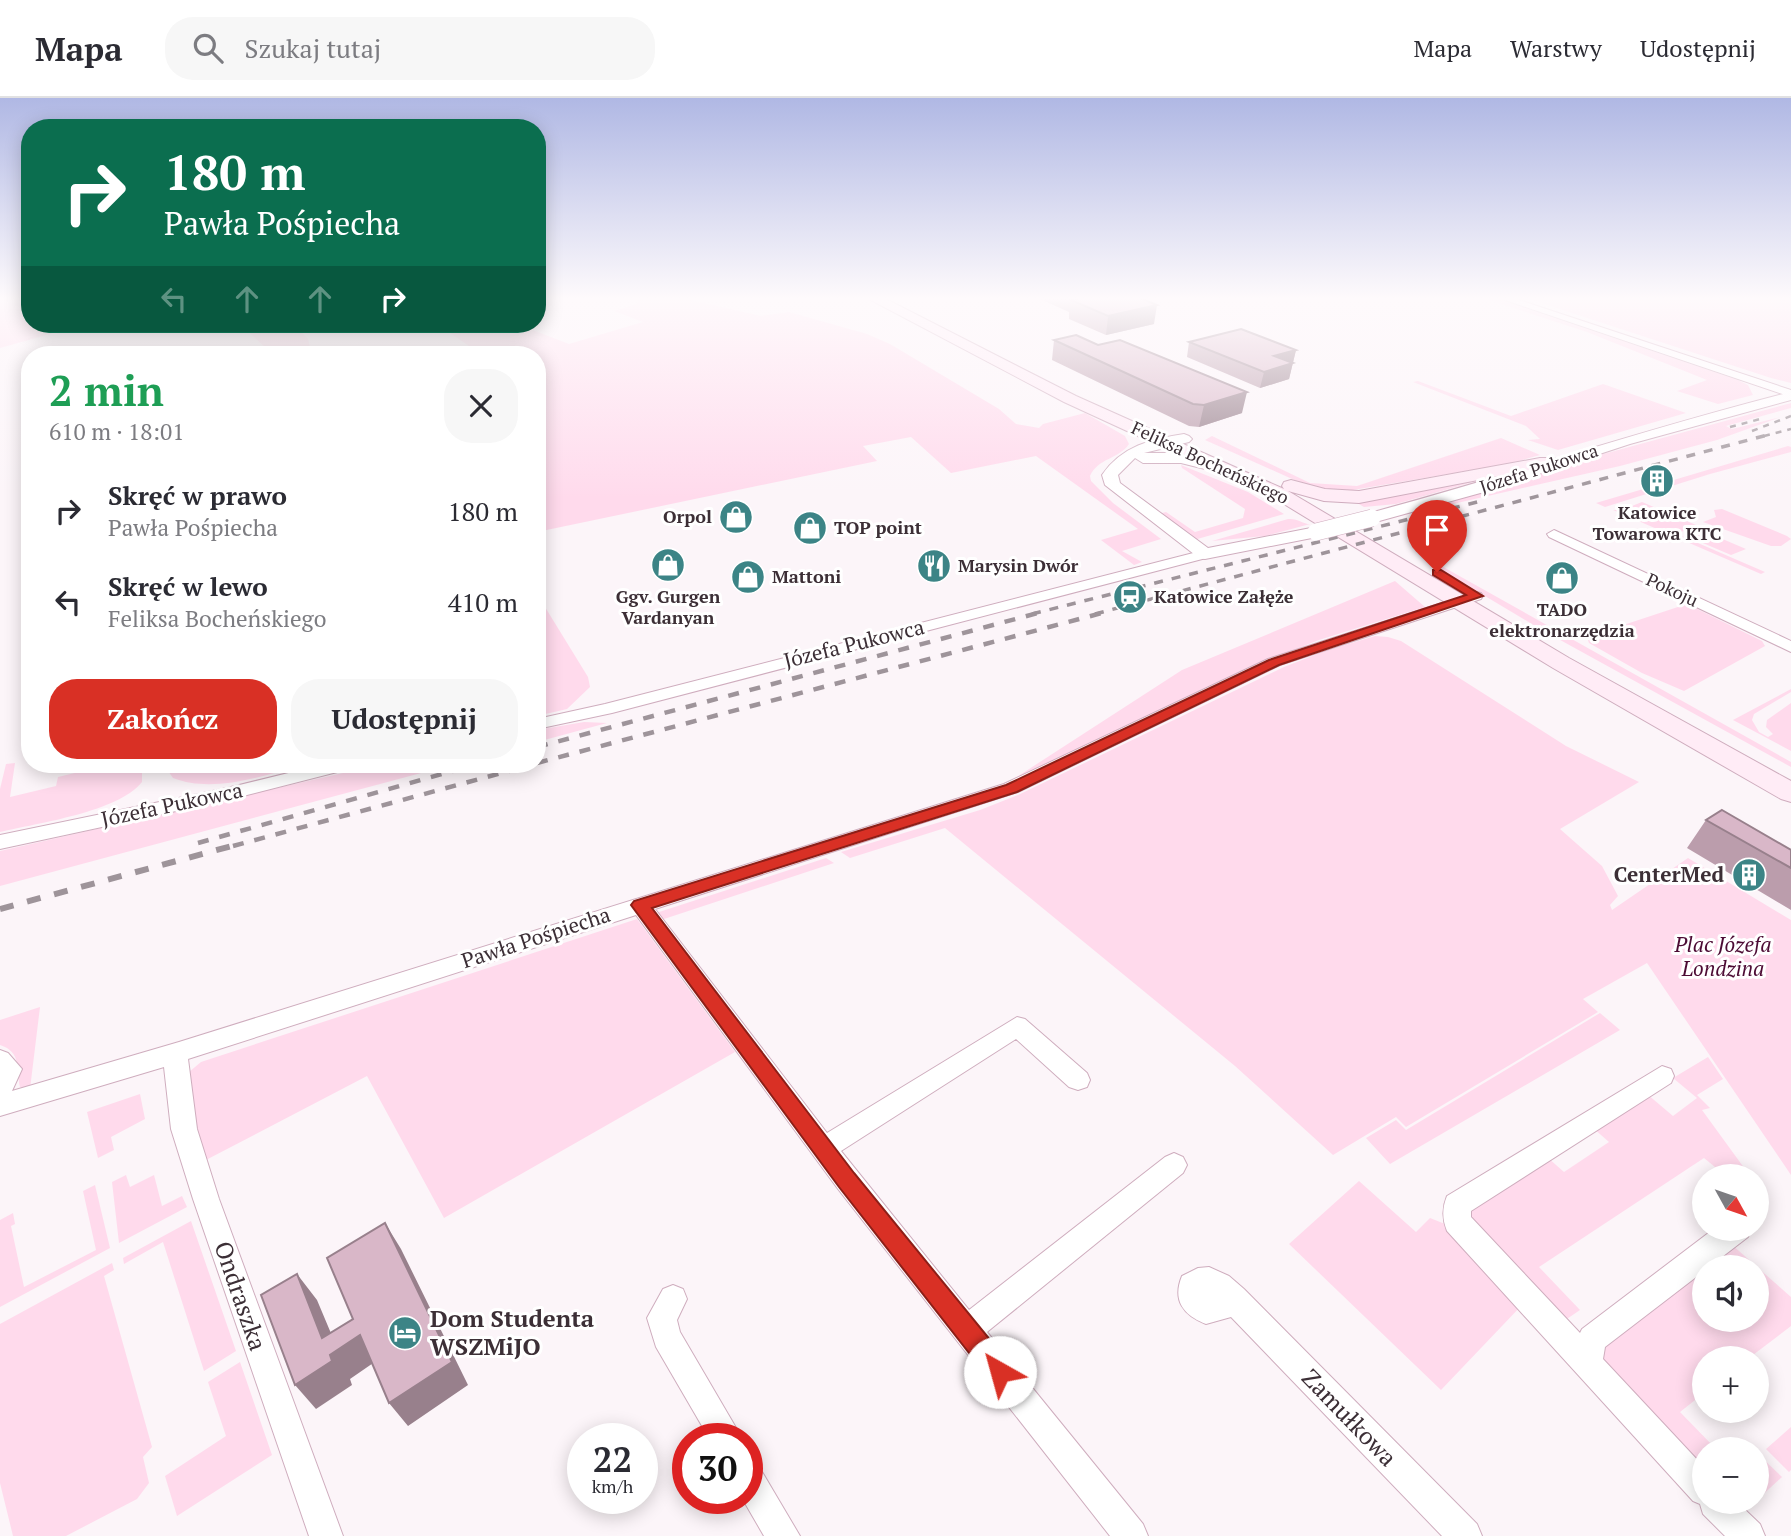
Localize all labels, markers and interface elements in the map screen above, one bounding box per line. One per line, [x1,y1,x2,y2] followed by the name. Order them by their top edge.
[165,17,655,80] search box
[35,27,123,70] text: Mapa
[189,29,227,67] icon: search
[245,31,381,65] text: Szukaj tutaj
[1413,32,1472,64] text: Mapa
[1510,32,1602,64] text: Warstwy
[1640,32,1756,64] text: Udostępnij
[164,139,306,204] text: 180 m
[49,147,140,238] icon: right
[164,202,400,244] text: Pawła Pośpiecha
[155,280,193,318] icon: left
[228,280,266,318] icon: ahead
[301,280,339,318] icon: ahead
[374,280,412,318] icon: right
[49,362,164,418] text: 2 min
[444,369,518,443] button: close
[1128,415,1293,509] street label: Feliksa Bocheńskiego
[49,416,184,447] text: 610 m · 18:01
[1476,438,1601,499] street label: Józefa Pukowca
[1638,462,1676,500] building icon: Katowice Towarowa KTC
[108,478,287,512] text: Skręć w prawo
[49,492,87,530] icon: right
[448,494,518,528] text: 180 m
[717,498,755,536] shop icon: Orpol
[1407,500,1467,572] pin
[1593,500,1721,545] place label: Katowice Towarowa KTC
[663,504,712,528] place label: Orpol
[791,509,829,547] shop icon: TOP point
[1418,511,1456,549] icon: arrive
[108,512,278,543] text: Pawła Pośpiecha
[834,515,922,539] place label: TOP point
[649,546,687,584] shop icon: Ggv. Gurgen Vardanyan
[915,547,953,585] restaurant icon: Marysin Dwór
[958,553,1079,577] place label: Marysin Dwór
[729,558,767,596] shop icon: Mattoni
[1543,559,1581,597] shop icon: TADO elektronarzędzia
[772,564,841,588] place label: Mattoni
[1643,567,1702,612] street label: Pokoju
[108,569,268,603] text: Skręć w lewo
[1111,578,1149,616] station icon: Katowice Załęże
[49,583,87,621] icon: left
[616,584,721,629] place label: Ggv. Gurgen Vardanyan
[1154,584,1294,608] place label: Katowice Załęże
[448,585,518,619] text: 410 m
[1489,597,1635,642] place label: TADO elektronarzędzia
[108,603,326,634] text: Feliksa Bocheńskiego
[781,612,927,674] street label: Józefa Pukowca
[49,679,277,759] button: Zakończ
[291,679,518,759] button: Udostępnij
[99,775,245,833] street label: Józefa Pukowca
[1730,856,1768,894] building icon: CenterMed
[1614,860,1724,888] place label: CenterMed
[458,900,614,974] street label: Pawła Pośpiecha
[1674,930,1771,982] park label: Plac Józefa Londzina
[1692,1164,1769,1241] north arrow
[1692,1164,1769,1514] map controls
[207,1237,275,1354] street label: Ondraszka
[1692,1255,1769,1332] button: sound
[430,1302,595,1362] place label: Dom Studenta WSZMiJO
[386,1314,424,1352] hotel icon: Dom Studenta WSZMiJO
[963,1335,1037,1409] position arrow
[1692,1346,1769,1423] button: +
[1295,1362,1404,1473] street label: Zamułkowa
[672,1423,763,1514] speed limit sign: 30
[593,1436,632,1482] text: 22
[1692,1437,1769,1514] button: −
[592,1474,633,1498] text: km/h

